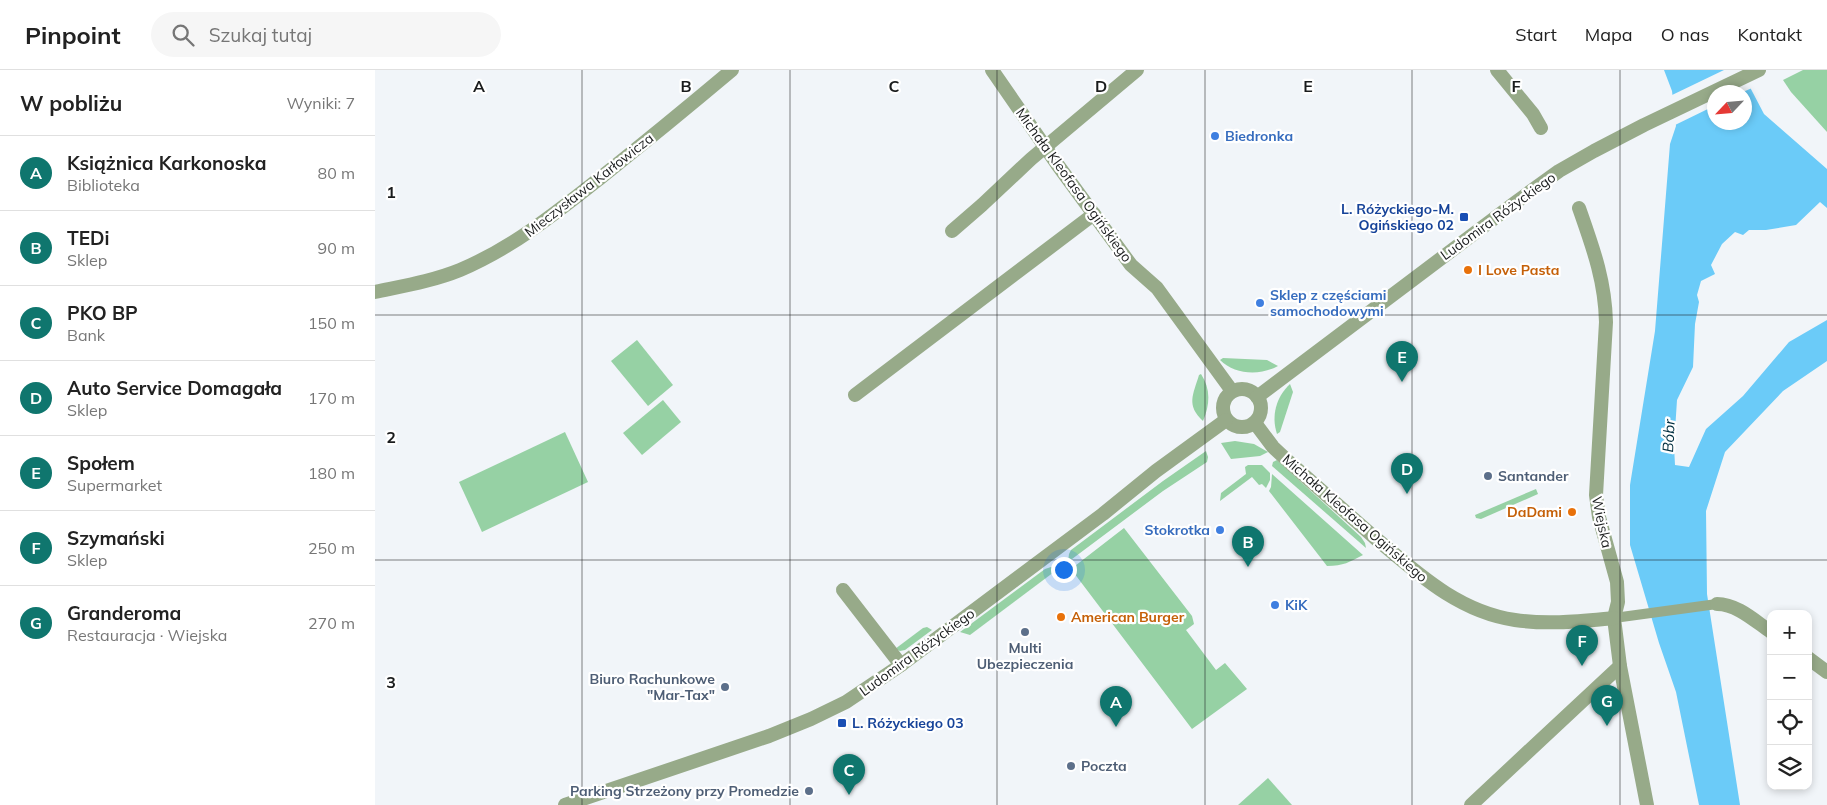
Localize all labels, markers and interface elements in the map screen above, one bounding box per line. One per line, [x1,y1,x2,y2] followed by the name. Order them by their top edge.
[151,12,501,57] search box
[25,20,121,50] text: Pinpoint
[169,21,197,49] icon: search
[209,23,312,47] text: Szukaj tutaj
[1515,23,1557,46] text: Start
[1585,23,1633,46] text: Mapa
[1661,23,1710,46] text: O nas
[1738,23,1802,46] text: Kontakt
[473,76,485,96] text: A
[680,76,692,96] text: B
[889,76,900,96] text: C
[1095,76,1107,96] text: D
[1303,76,1313,96] text: E
[1511,76,1521,96] text: F
[1707,85,1752,130] north arrow
[20,90,122,116] text: W pobliżu
[286,93,355,113] text: Wyniki: 7
[1012,104,1136,266] street label: Michała Kleofasa Ogińskiego
[1225,127,1293,145] place label: Biedronka
[521,129,657,241] street label: Mieczysława Karłowicza
[1209,130,1221,142] marker: Biedronka
[67,151,266,175] text: Książnica Karkonoska
[30,163,42,183] text: A
[318,163,355,183] text: 80 m
[1437,168,1559,264] street label: Ludomira Różyckiego
[67,175,140,195] text: Biblioteka
[386,182,396,202] text: 1
[1341,200,1454,234] place label: L. Różyckiego-M. Ogińskiego 02
[1458,211,1470,223] marker: L. Różyckiego-M. Ogińskiego 02
[67,226,110,250] text: TEDi
[30,238,42,258] text: B
[318,238,355,258] text: 90 m
[67,250,107,270] text: Sklep
[1478,261,1559,279] place label: I Love Pasta
[1462,264,1474,276] marker: I Love Pasta
[1270,286,1386,320] place label: Sklep z częściami samochodowymi
[1254,297,1266,309] marker: Sklep z częściami samochodowymi
[67,301,138,325] text: PKO BP
[31,313,41,333] text: C
[308,313,355,333] text: 150 m
[67,325,105,345] text: Bank
[1386,341,1418,382] pin: E
[67,376,282,400] text: Auto Service Domagała
[30,388,42,408] text: D
[308,388,355,408] text: 170 m
[67,400,107,420] text: Sklep
[1658,418,1679,453] water label: Bóbr
[386,427,396,447] text: 2
[1279,450,1431,586] street label: Michała Kleofasa Ogińskiego
[67,451,135,475] text: Społem
[1391,453,1423,494] pin: D
[31,463,41,483] text: E
[308,463,355,483] text: 180 m
[1498,467,1569,485] place label: Santander
[1482,470,1494,482] marker: Santander
[67,475,162,495] text: Supermarket
[1588,495,1616,549] street label: Wiejska
[1507,503,1562,521] place label: DaDami
[1566,506,1578,518] marker: DaDami
[1145,521,1210,539] place label: Stokrotka
[1214,524,1226,536] marker: Stokrotka
[67,526,165,550] text: Szymański
[1232,526,1264,567] pin: B
[31,538,41,558] text: F
[308,538,355,558] text: 250 m
[67,550,107,570] text: Sklep
[1051,557,1077,583] your location
[1285,596,1308,614] place label: KiK
[1269,599,1281,611] marker: KiK
[67,601,181,625] text: Granderoma
[856,604,978,700] street label: Ludomira Różyckiego
[1071,608,1185,626] place label: American Burger
[1767,610,1812,790] map controls
[1767,610,1812,655] button: +
[1055,611,1067,623] marker: American Burger
[30,613,42,633] text: G
[308,613,355,633] text: 270 m
[67,625,227,645] text: Restauracja · Wiejska
[1566,625,1598,666] pin: F
[1019,626,1031,638] marker: Multi Ubezpieczenia
[977,639,1073,673] place label: Multi Ubezpieczenia
[1767,655,1812,700] button: −
[589,670,715,704] place label: Biuro Rachunkowe "Mar-Tax"
[386,672,396,692] text: 3
[719,681,731,693] marker: Biuro Rachunkowe "Mar-Tax"
[1591,685,1623,726] pin: G
[1100,686,1132,727] pin: A
[1767,700,1812,745] button: locate
[852,714,964,732] place label: L. Różyckiego 03
[836,717,848,729] marker: L. Różyckiego 03
[1767,745,1812,790] button: layers
[833,754,865,795] pin: C
[1081,757,1127,775] place label: Poczta
[1065,760,1077,772] marker: Poczta
[570,782,799,800] place label: Parking Strzeżony przy Promedzie
[803,785,815,797] marker: Parking Strzeżony przy Promedzie

